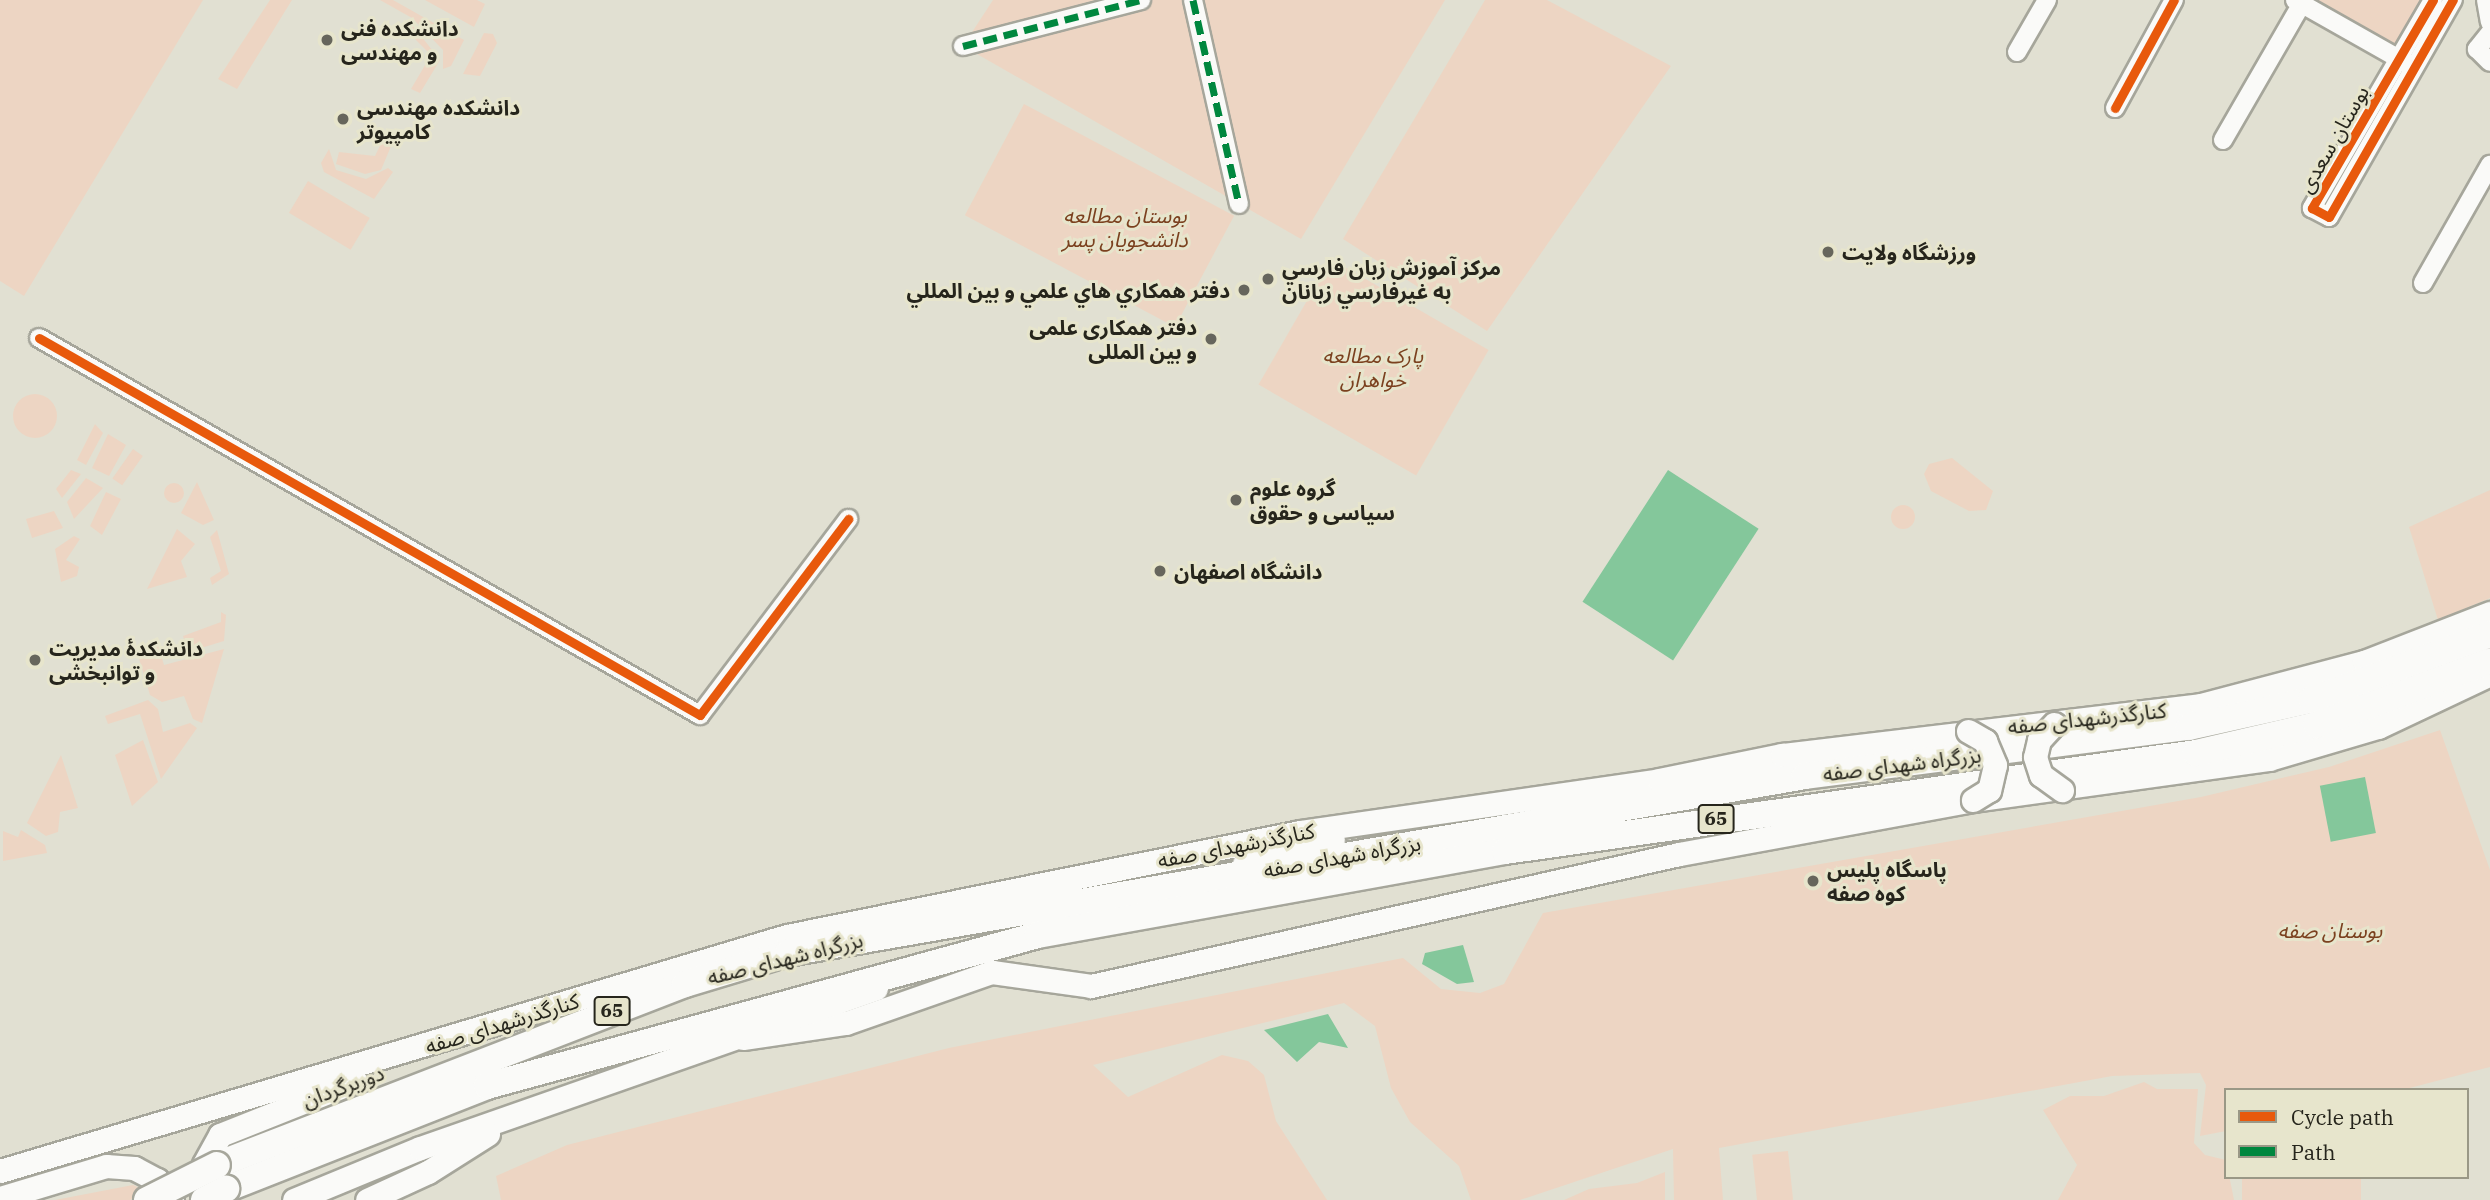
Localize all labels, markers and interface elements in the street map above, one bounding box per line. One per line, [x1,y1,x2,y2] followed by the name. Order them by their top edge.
[341,15,459,65] place label: دانشکده فنی و مهندسی
[319,32,335,48] marker: دانشکده فنی و مهندسی
[2292,81,2374,197] street label: بوستان سعدی
[357,94,520,144] place label: دانشکده مهندسی کامپیوتر
[335,111,351,127] marker: دانشکده مهندسی کامپیوتر
[1062,202,1188,252] park label: بوستان مطالعه دانشجویان پسر
[1842,239,1976,265] place label: ورزشگاه ولایت
[1820,244,1836,260] marker: ورزشگاه ولایت
[1282,254,1501,304] place label: مرکز آموزش زبان فارسي به غيرفارسي زبانان
[1260,271,1276,287] marker: مرکز آموزش زبان فارسي به غيرفارسي زبانان
[906,277,1230,303] place label: دفتر همکاري هاي علمي و بين المللي
[1236,282,1252,298] marker: دفتر همکاري هاي علمي و بين المللي
[1029,314,1197,364] place label: دفتر همکاری علمی و بین المللی
[1203,331,1219,347] marker: دفتر همکاری علمی و بین المللی
[1323,342,1423,392] park label: پارک مطالعه خواهران
[1250,475,1395,525] place label: گروه علوم سیاسی و حقوق
[1228,492,1244,508] marker: گروه علوم سیاسی و حقوق
[1174,558,1322,584] place label: دانشگاه اصفهان
[1152,563,1168,579] marker: دانشگاه اصفهان
[49,635,203,685] place label: دانشکدهٔ مدیریت و توانبخشی
[27,652,43,668] marker: دانشکدهٔ مدیریت و توانبخشی
[2006,697,2168,739] street label: کنارگذرشهدای صفه
[1821,742,1983,786] street label: بزرگراه شهدای صفه
[1697,804,1735,834] road number: 65
[1155,817,1317,873] street label: کنارگذرشهدای صفه
[1261,830,1423,882] street label: بزرگراه شهدای صفه
[1827,856,1947,906] place label: پاسگاه پلیس کوه صفه
[1805,873,1821,889] marker: پاسگاه پلیس کوه صفه
[2278,917,2382,943] park label: بوستان صفه
[705,927,865,989] street label: بزرگراه شهدای صفه
[422,988,582,1058] street label: کنارگذرشهدای صفه
[593,995,631,1026] road number: 65
[299,1060,387,1112] street label: دوربرگردان
[2224,1088,2469,1179] legend
[2291,1103,2394,1131] text: Cycle path
[2291,1138,2336,1166] text: Path

